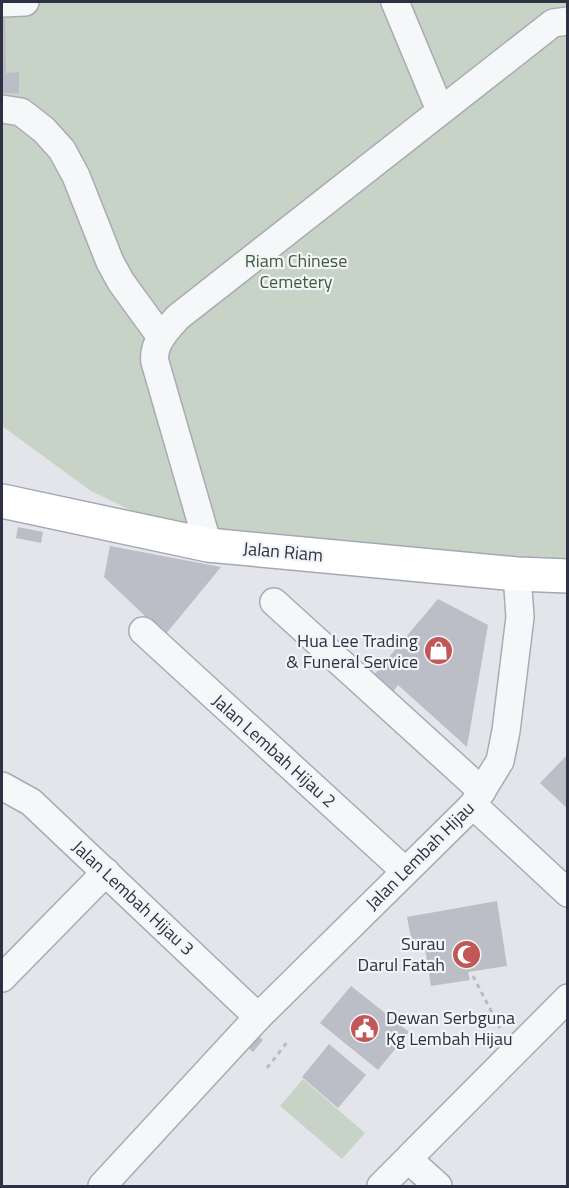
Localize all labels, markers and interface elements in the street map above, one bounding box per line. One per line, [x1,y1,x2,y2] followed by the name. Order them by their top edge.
[245,247,347,295] park label: Riam Chinese Cemetery
[242,535,324,568] street label: Jalan Riam
[286,627,418,675] place label: Hua Lee Trading & Funeral Service
[423,635,455,667] shop icon: Hua Lee Trading & Funeral Service
[206,688,342,814] street label: Jalan Lembah Hijau 2
[359,795,480,916] street label: Jalan Lembah Hijau
[66,834,200,962] street label: Jalan Lembah Hijau 3
[358,930,445,978] place label: Surau Darul Fatah
[450,938,482,970] mosque icon: Surau Darul Fatah
[386,1004,515,1052] place label: Dewan Serbguna Kg Lembah Hijau
[349,1012,381,1044] public building icon: Dewan Serbguna Kg Lembah Hijau

